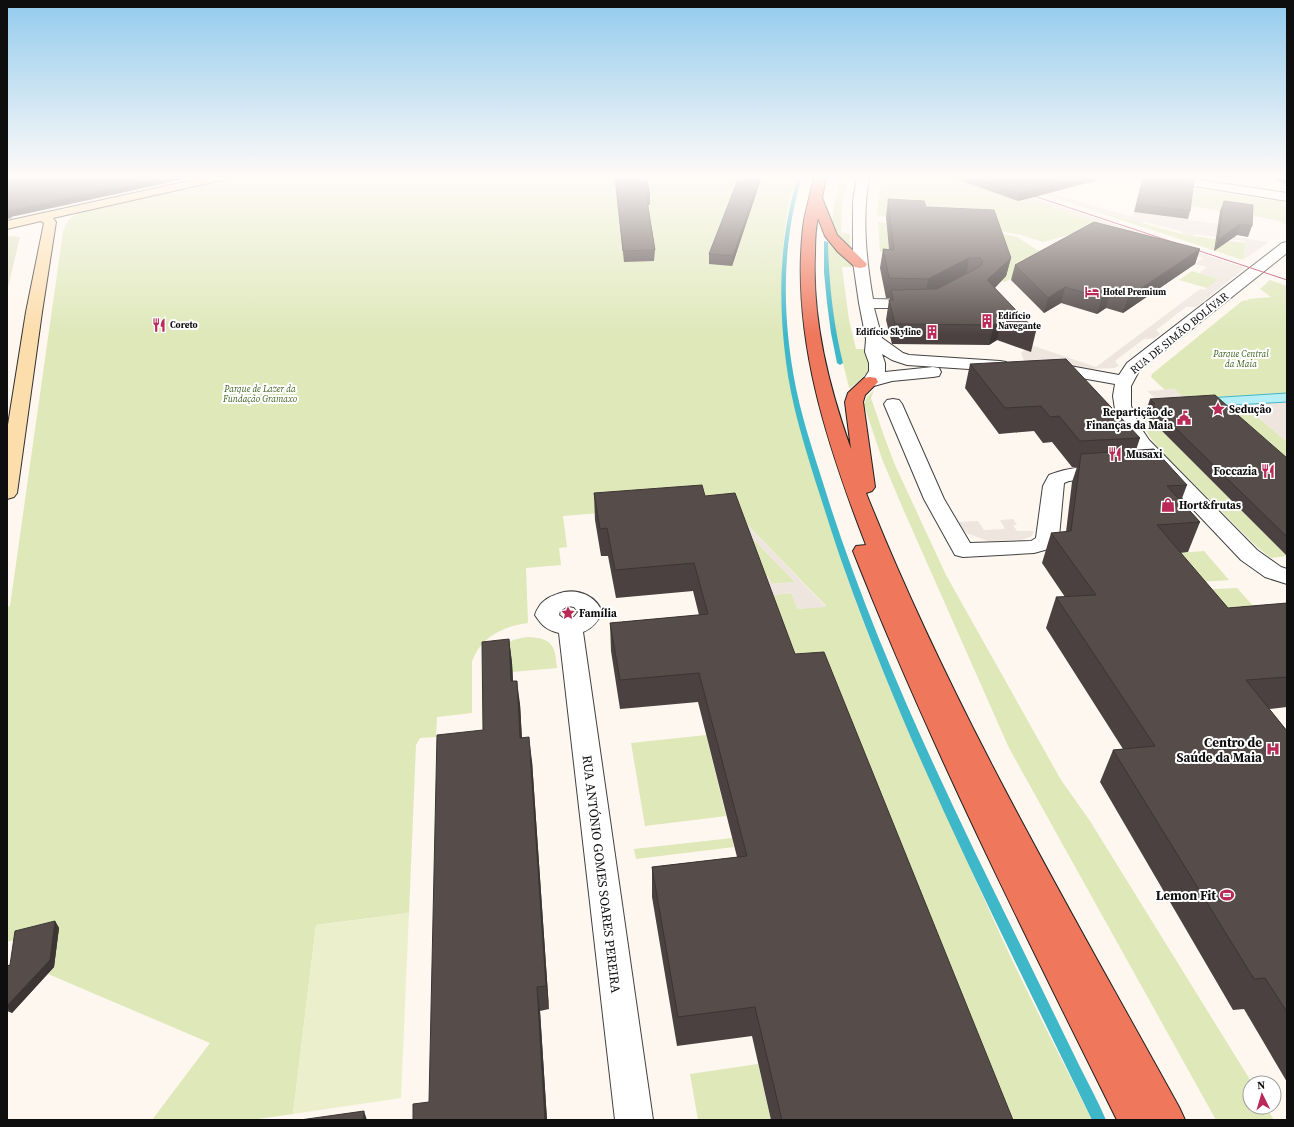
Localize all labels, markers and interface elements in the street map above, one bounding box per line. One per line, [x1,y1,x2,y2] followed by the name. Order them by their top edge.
[1084,284,1100,300] hotel icon: Hotel Premium
[1103,286,1166,298] place label: Hotel Premium
[1127,289,1232,378] street label: RUA DE SIMÃO BOLÍVAR
[998,310,1041,332] place label: Edifício Navegante
[979,313,995,329] building icon: Edifício Navegante
[151,317,167,333] restaurant icon: Coreto
[170,319,198,331] place label: Coreto
[924,324,940,340] building icon: Edifício Skyline
[856,326,921,338] place label: Edifício Skyline
[1212,348,1269,370] park label: Parque Central da Maia
[222,383,298,405] park label: Parque de Lazer da Fundação Gramaxo
[1210,401,1226,417] place icon: Sedução
[1229,402,1271,417] place label: Sedução
[1086,405,1173,433] place label: Repartição de Finanças da Maia
[1176,410,1192,426] public building icon: Repartição de Finanças da Maia
[1107,446,1123,462] restaurant icon: Musaxi
[1126,447,1163,462] place label: Musaxi
[1260,463,1276,479] restaurant icon: Foccazia
[1214,464,1257,479] place label: Foccazia
[1160,497,1176,513] shop icon: Hort&frutas
[1179,498,1241,513] place label: Hort&frutas
[560,605,576,621] place icon: Família
[579,606,617,621] place label: Família
[1176,734,1262,766] place label: Centro de Saúde da Maia
[1265,741,1281,757] hospital icon: Centro de Saúde da Maia
[578,754,625,994] street label: RUA ANTÓNIO GOMES SOARES PEREIRA
[1156,887,1216,904] place label: Lemon Fit
[1219,887,1235,903] sports icon: Lemon Fit
[1242,1075,1282,1115] north arrow
[1257,1078,1266,1093] text: N

